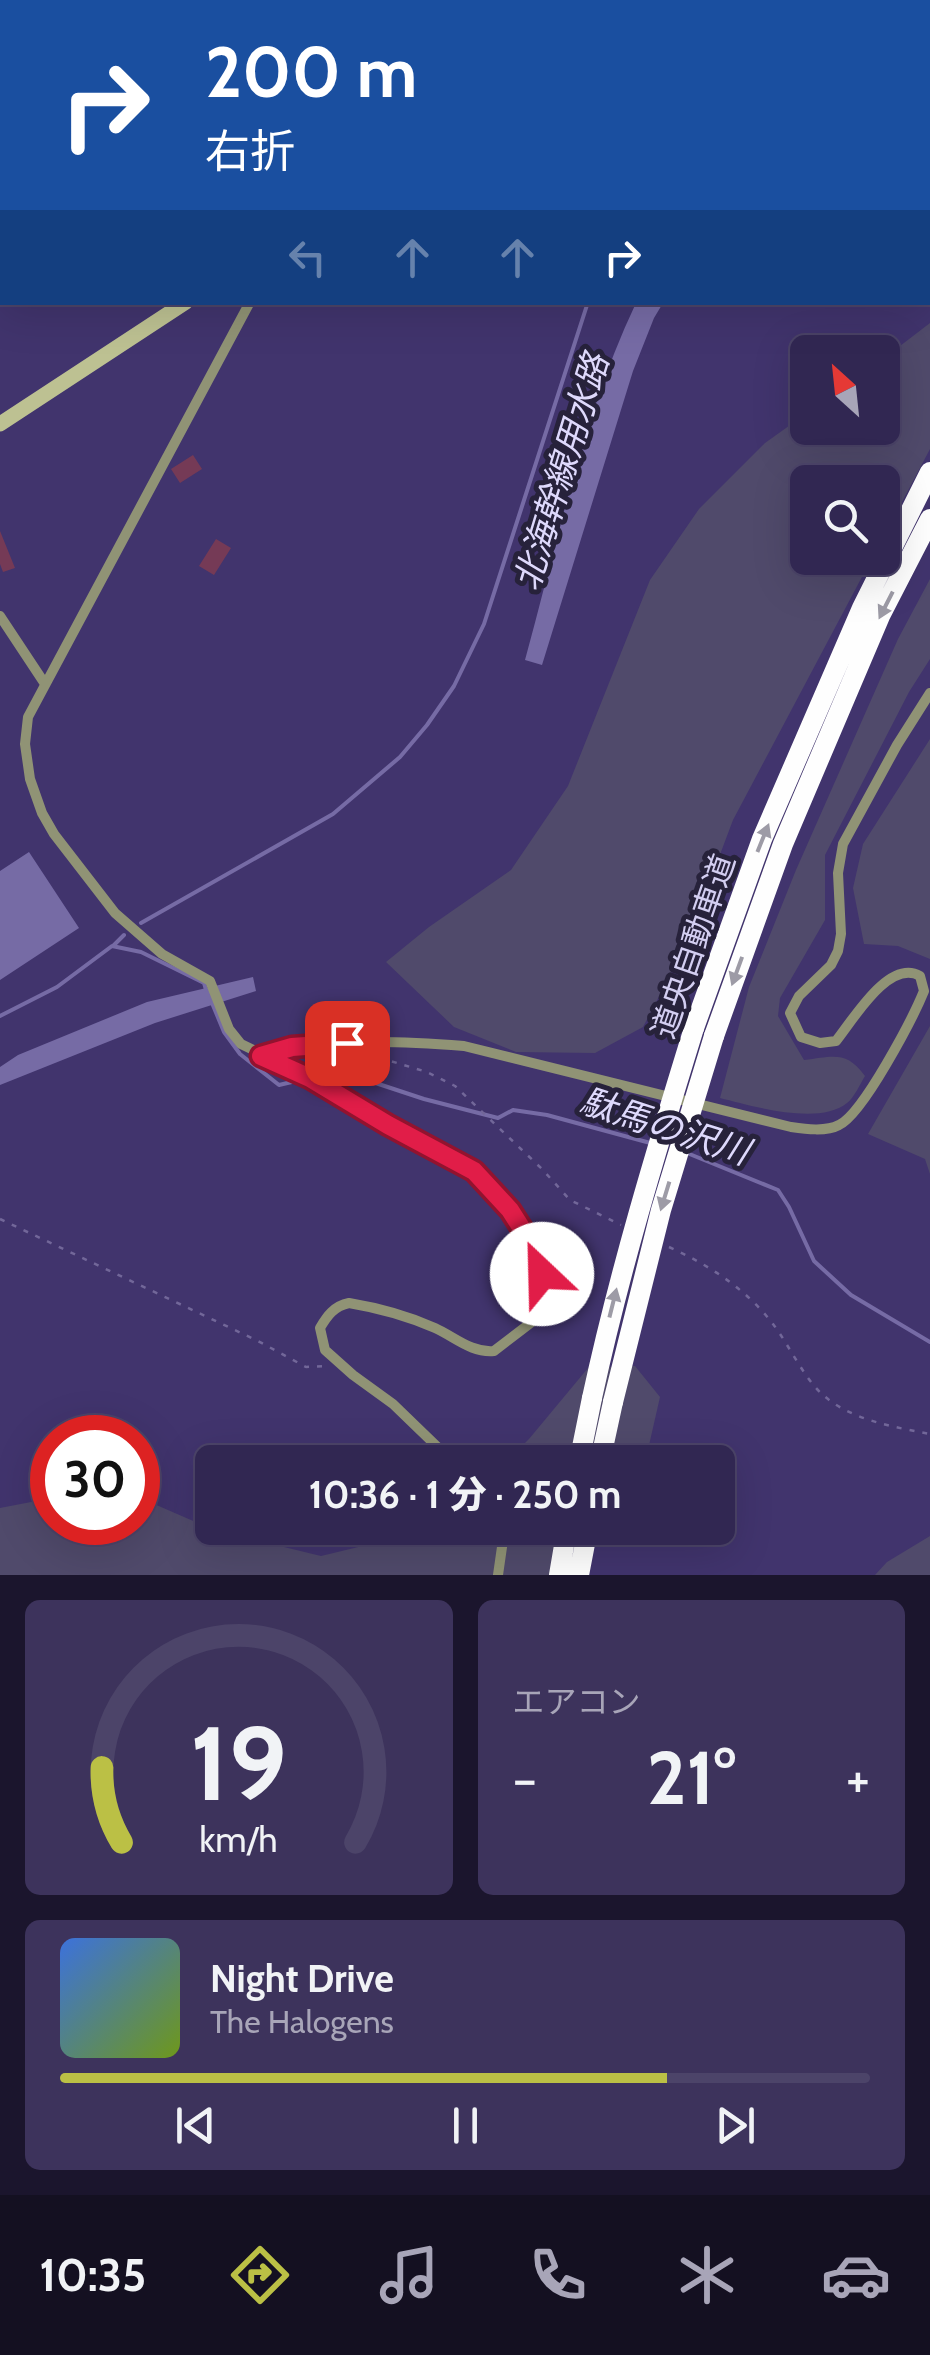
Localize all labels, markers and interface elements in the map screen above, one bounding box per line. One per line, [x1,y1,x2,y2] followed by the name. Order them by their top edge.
[205,29,417,115] text: 200 m
[40,40,170,170] icon: right
[205,124,295,178] text: 右折
[280,230,335,285] icon: left
[385,230,440,285] icon: ahead
[490,230,545,285] icon: ahead
[595,230,650,285] icon: right
[790,335,900,445] north arrow
[790,335,900,575] map controls
[505,346,618,595] water label: 北海幹線用水路
[790,465,900,575] button: search
[878,591,895,620] one-way arrow
[756,823,771,853] one-way arrow
[643,849,743,1043] street label: 道央自動車道
[729,957,744,987] one-way arrow
[305,1001,390,1086] pin
[320,1016,375,1071] icon: arrive
[575,1079,759,1175] water label: 駄馬の沢川
[657,1181,672,1212] one-way arrow
[490,1222,594,1326] position arrow
[606,1287,621,1318] one-way arrow
[30,1415,160,1545] speed limit sign: 30
[309,1471,621,1518] text: 10:36 · 1 分 · 250 m
[513,1682,641,1721] text: エアコン
[190,1700,287,1826] text: 19
[647,1732,736,1823] text: 21°
[513,1745,537,1812] text: −
[846,1745,870,1812] text: +
[200,1818,278,1861] text: km/h
[210,1955,394,2002] text: Night Drive
[210,2002,394,2041] text: The Halogens
[168,2098,223,2153] icon: previous
[438,2098,493,2153] icon: pause
[708,2098,763,2153] icon: next
[225,2240,295,2310] icon: directions
[374,2240,444,2310] icon: music
[523,2240,593,2310] icon: phone
[672,2240,742,2310] icon: climate
[821,2240,891,2310] icon: car
[39,2248,146,2302] text: 10:35

